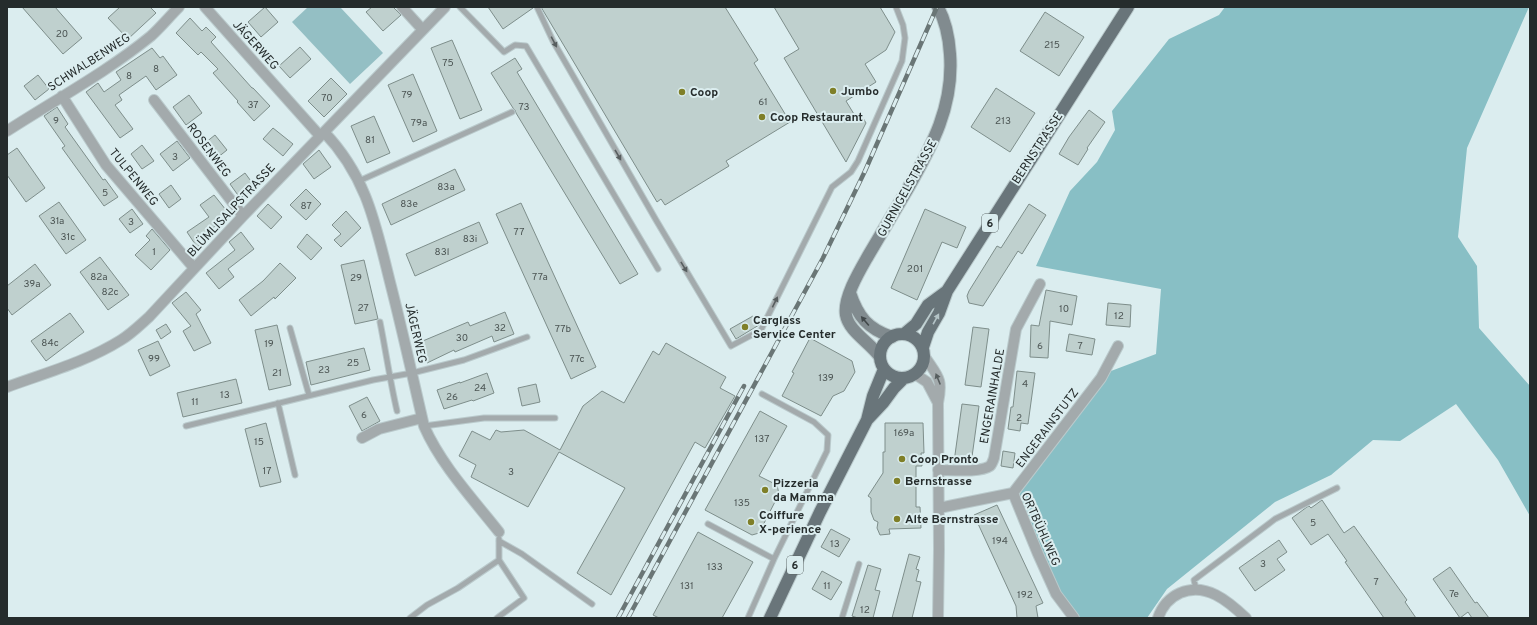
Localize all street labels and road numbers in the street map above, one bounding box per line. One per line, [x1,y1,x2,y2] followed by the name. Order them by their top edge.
[229,17,282,74] street label: JÄGERWEG
[45,30,134,96] street label: SCHWALBENWEG
[1009,110,1067,187] street label: BERNSTRASSE
[182,120,234,181] street label: ROSENWEG
[874,137,941,240] street label: GURNIGELSTRASSE
[105,145,161,210] street label: TULPENWEG
[184,161,279,261] street label: BLÜMLISALPSTRASSE
[982,214,998,232] road number: 6
[400,301,430,365] street label: JÄGERWEG
[977,347,1009,445] street label: ENGERAINHALDE
[1013,386,1083,472] street label: ENGERAINSTUTZ
[1017,490,1064,569] street label: ORTBÜHLWEG
[787,556,803,574] road number: 6

